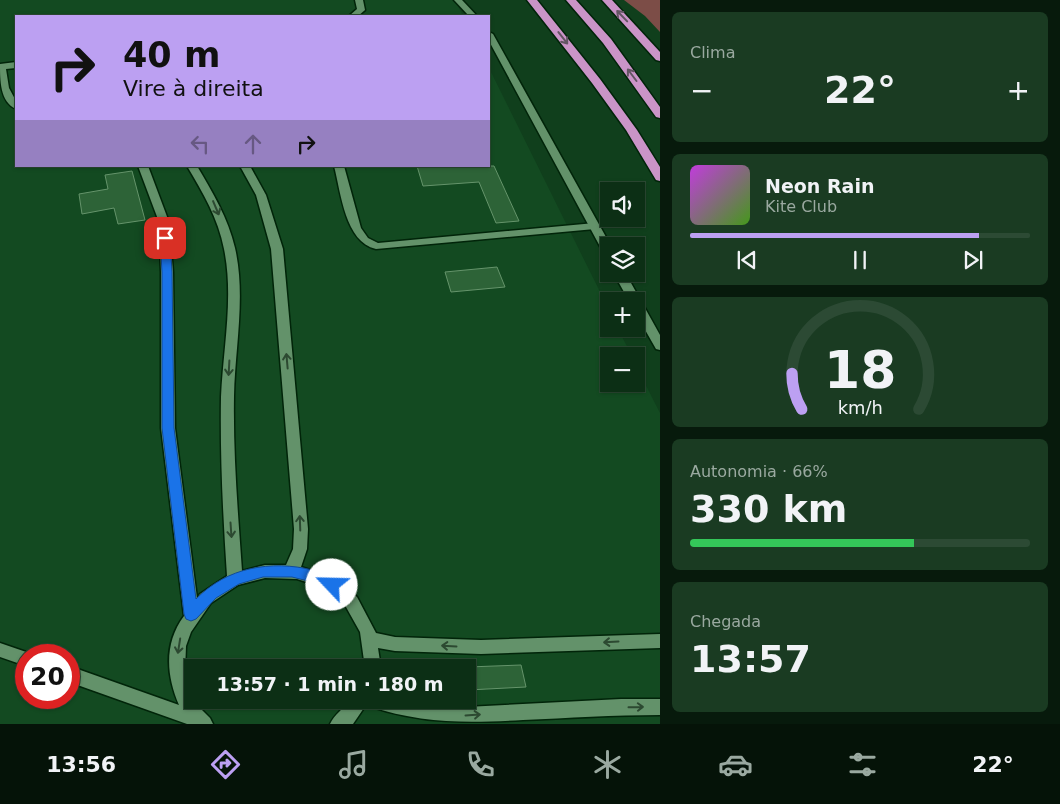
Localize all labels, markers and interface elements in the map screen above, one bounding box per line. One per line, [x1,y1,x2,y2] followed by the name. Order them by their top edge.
[616,9,628,22] one-way arrow
[558,31,568,45] one-way arrow
[40,35,105,100] icon: right
[123,35,220,75] text: 40 m
[690,43,735,62] text: Clima
[824,68,896,112] text: 22°
[627,69,638,82] one-way arrow
[690,74,713,107] text: −
[1007,74,1030,107] text: +
[123,76,264,101] text: Vire à direita
[186,130,214,158] icon: left
[239,130,267,158] icon: ahead
[292,130,320,158] icon: right
[765,175,874,197] text: Neon Rain
[600,182,645,392] map controls
[600,182,645,227] button: sound
[765,197,837,216] text: Kite Club
[212,200,221,215] one-way arrow
[144,217,186,259] pin
[151,224,179,252] icon: arrive
[600,237,645,282] button: layers
[733,246,761,274] icon: previous
[846,246,874,274] icon: pause
[959,246,987,274] icon: next
[600,292,645,337] button: +
[824,340,896,400] text: 18
[600,347,645,392] button: −
[282,354,292,370] one-way arrow
[225,360,234,376] one-way arrow
[837,397,883,418] text: km/h
[690,462,828,481] text: Autonomia · 66%
[690,487,847,531] text: 330 km
[296,516,305,532] one-way arrow
[227,522,236,538] one-way arrow
[305,558,357,610] position arrow
[690,612,761,631] text: Chegada
[173,637,183,653] one-way arrow
[604,637,620,647] one-way arrow
[690,637,811,681] text: 13:57
[441,642,457,651] one-way arrow
[15,644,80,709] speed limit sign: 20
[216,673,444,695] text: 13:57 · 1 min · 180 m
[627,702,643,712] one-way arrow
[465,710,481,719] one-way arrow
[208,747,243,782] icon: directions
[336,747,371,782] icon: music
[463,747,498,782] icon: phone
[590,747,625,782] icon: climate
[718,747,753,782] icon: car
[845,747,880,782] icon: filters
[46,752,116,777] text: 13:56
[972,752,1014,777] text: 22°

